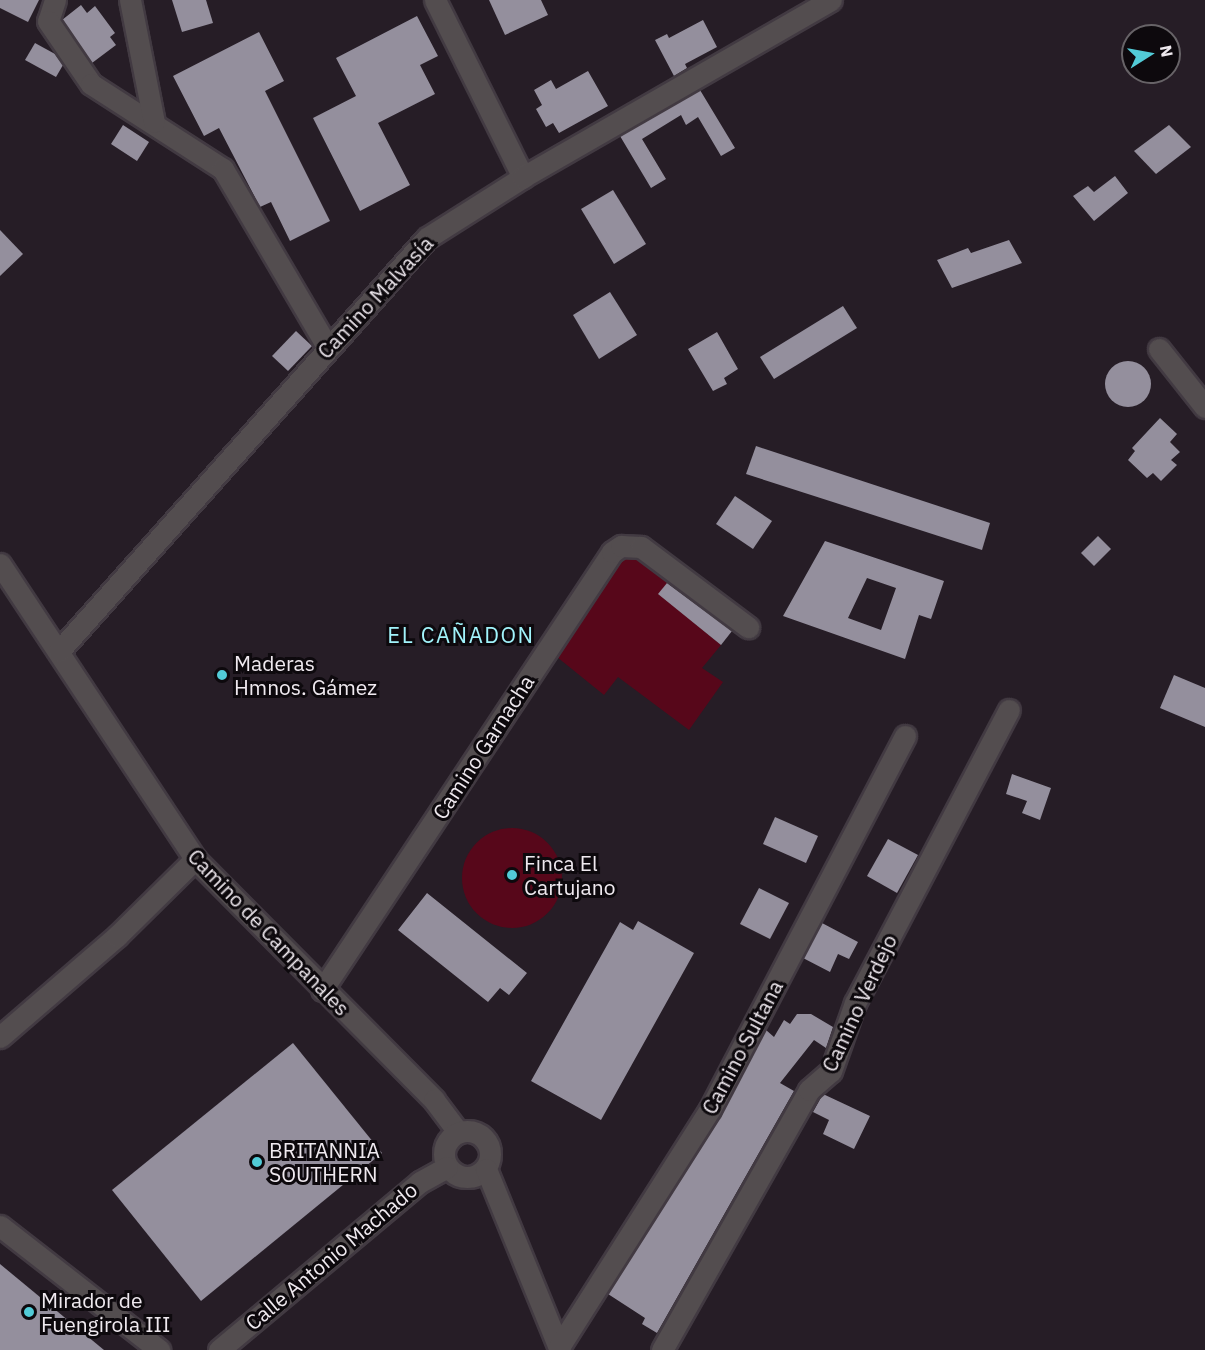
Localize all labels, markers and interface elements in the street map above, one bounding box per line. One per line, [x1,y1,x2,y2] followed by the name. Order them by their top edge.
[1121,24,1181,84] north arrow
[1156,43,1178,59] text: N
[312,231,438,363] street label: Camino Malvasía
[387,622,535,648] district label: EL CAÑADON
[234,650,377,700] place label: Maderas Hmnos. Gámez
[215,668,229,682] marker: Maderas Hmnos. Gámez
[427,670,539,824] street label: Camino Garnacha
[183,843,355,1021] street label: Camino de Campanales
[524,850,615,900] place label: Finca El Cartujano
[505,868,519,882] marker: Finca El Cartujano
[816,930,902,1076] street label: Camino Verdejo
[696,976,788,1118] street label: Camino Sultana
[269,1137,380,1187] place label: BRITANNIA SOUTHERN
[250,1155,264,1169] marker: BRITANNIA SOUTHERN
[240,1177,422,1335] street label: Calle Antonio Machado
[41,1287,170,1337] place label: Mirador de Fuengirola III
[22,1305,36,1319] marker: Mirador de Fuengirola III

